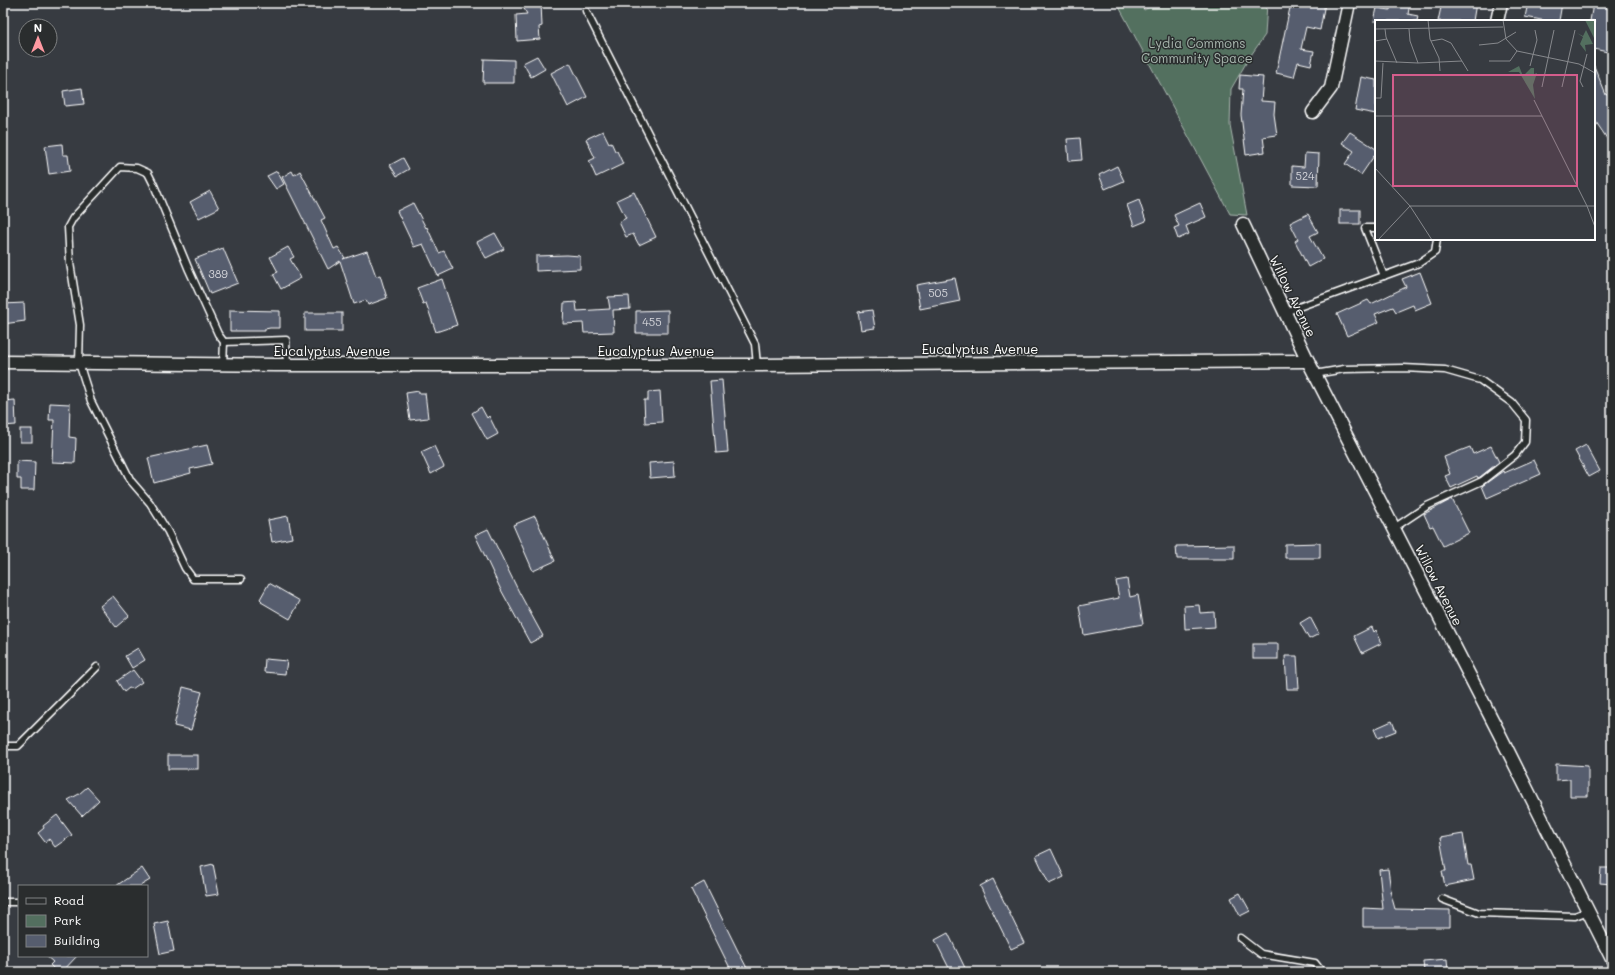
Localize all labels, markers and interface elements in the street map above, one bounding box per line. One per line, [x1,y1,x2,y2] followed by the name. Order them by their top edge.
[18,18,58,58] north arrow
[34,20,42,35] text: N
[1375,20,1595,240] inset map
[1141,34,1253,66] park label: Lydia Commons Community Space
[1296,168,1315,183] house number: 524
[1266,252,1321,339] street label: Willow Avenue
[208,266,228,281] house number: 389
[928,285,948,300] house number: 505
[642,314,662,329] house number: 455
[922,340,1038,357] street label: Eucalyptus Avenue
[274,342,390,359] street label: Eucalyptus Avenue
[598,342,714,359] street label: Eucalyptus Avenue
[1412,541,1467,628] street label: Willow Avenue
[18,885,148,957] legend
[54,892,84,908] text: Road
[54,912,81,928] text: Park
[54,932,100,948] text: Building

